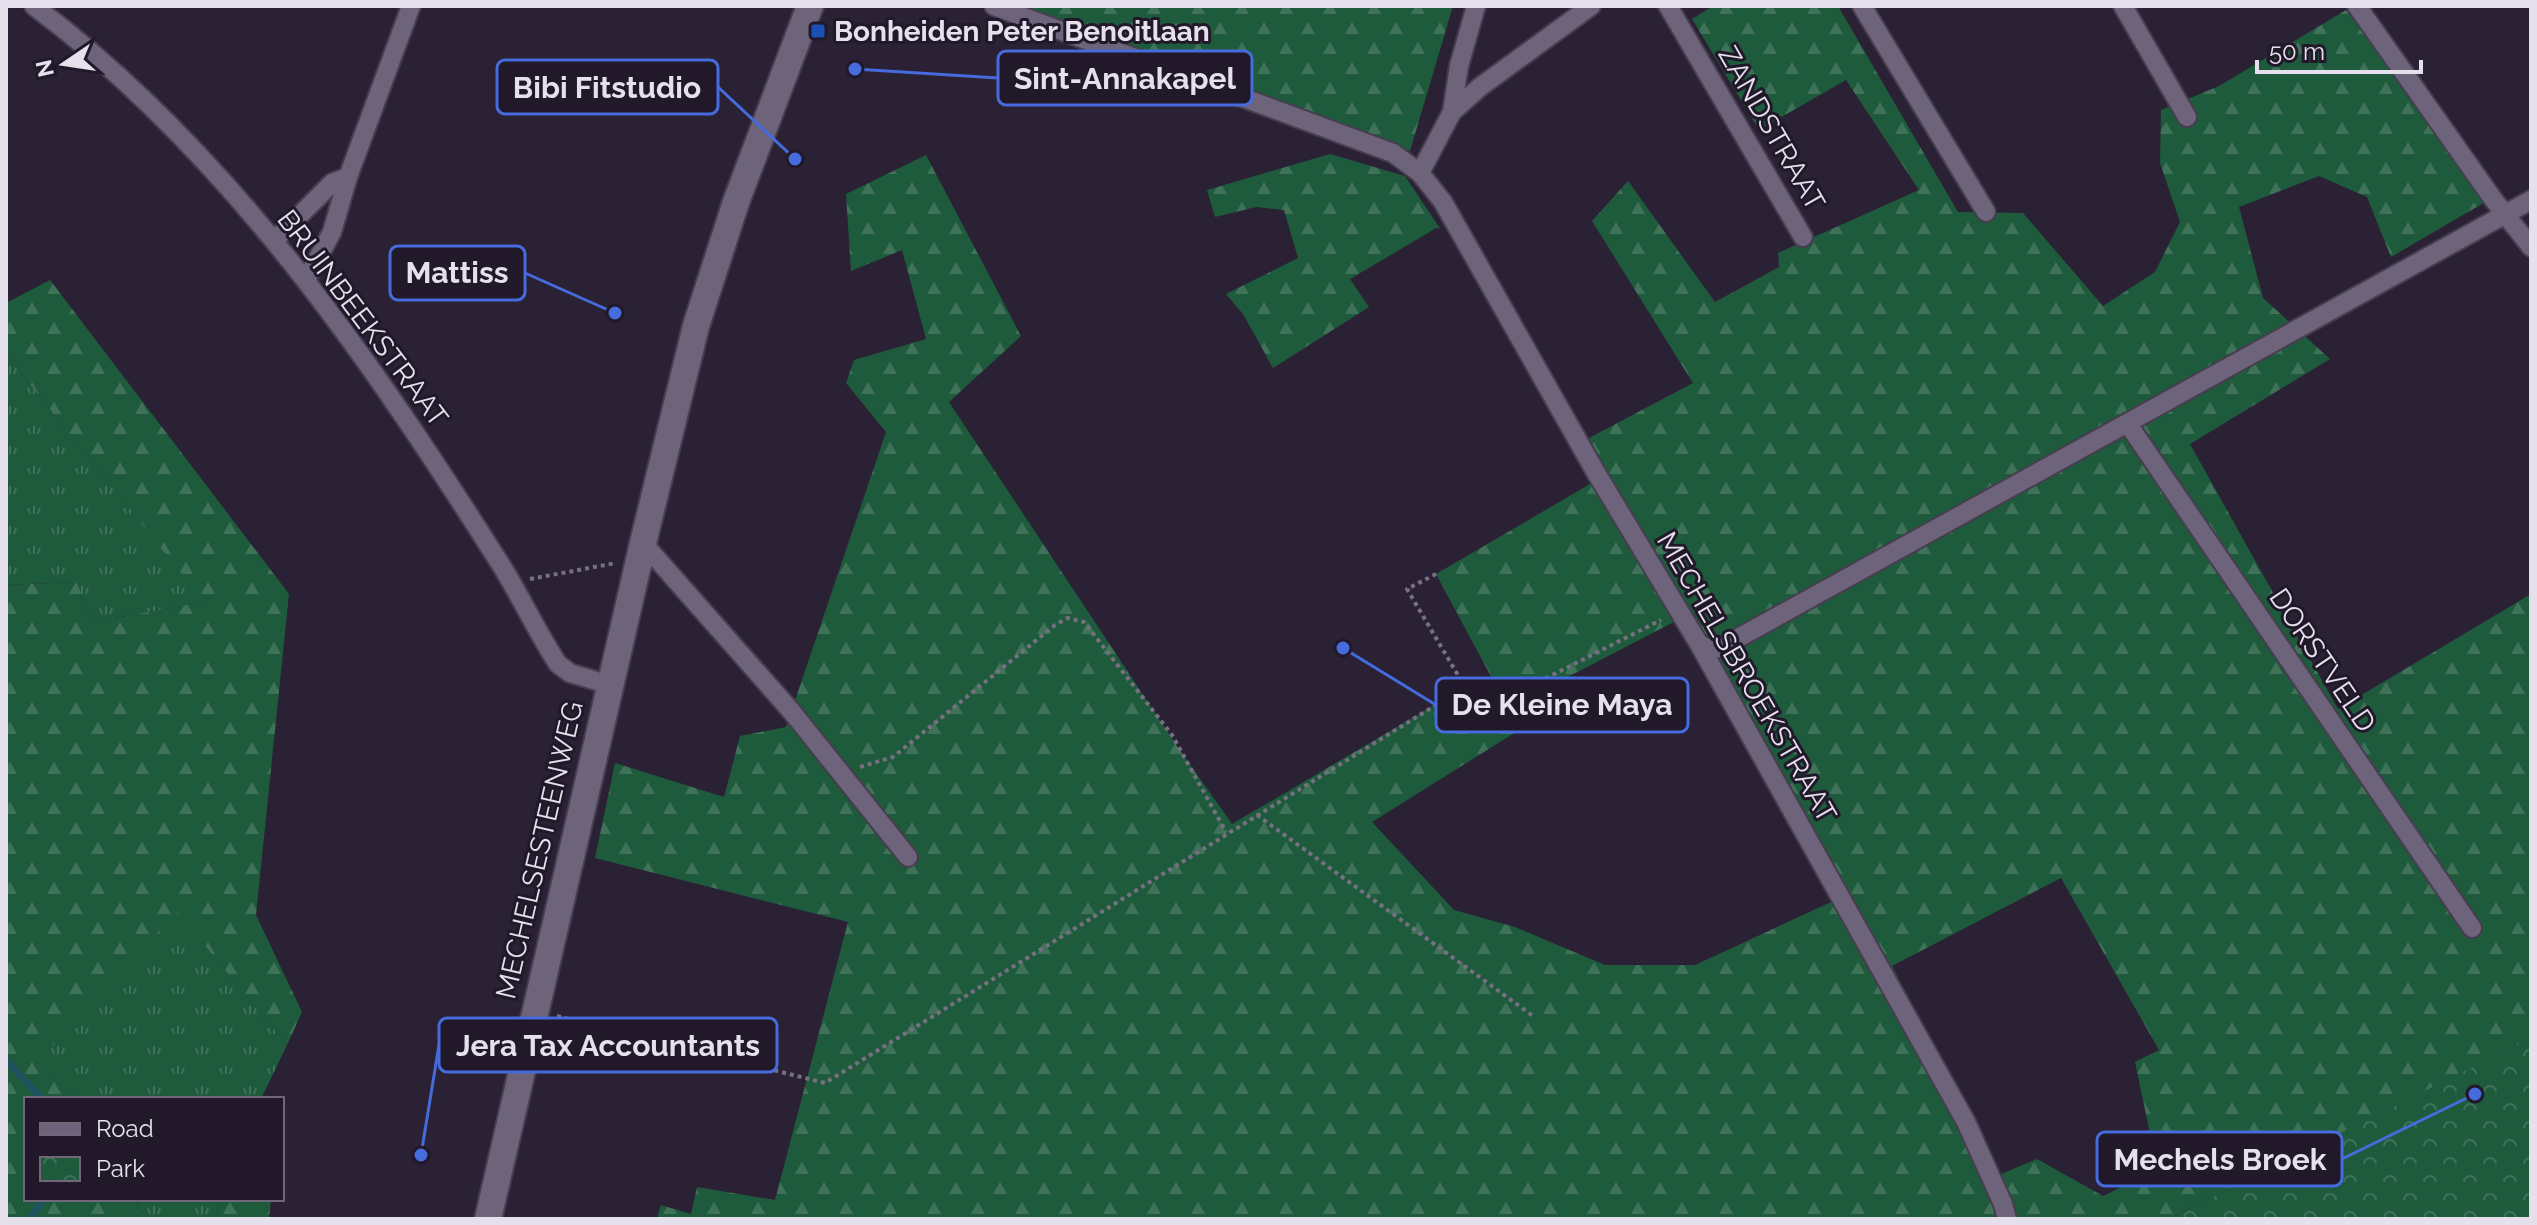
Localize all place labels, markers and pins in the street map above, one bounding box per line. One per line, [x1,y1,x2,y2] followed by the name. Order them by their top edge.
[834,15,1210,48] place label: Bonheiden Peter Benoitlaan
[809,22,827,40] marker: Bonheiden Peter Benoitlaan
[998,51,1252,105] callout: Sint-Annakapel
[497,60,718,114] callout: Bibi Fitstudio
[390,246,525,300] callout: Mattiss
[1436,678,1688,732] callout: De Kleine Maya
[439,1018,777,1072] callout: Jera Tax Accountants
[2097,1132,2342,1186] callout: Mechels Broek

